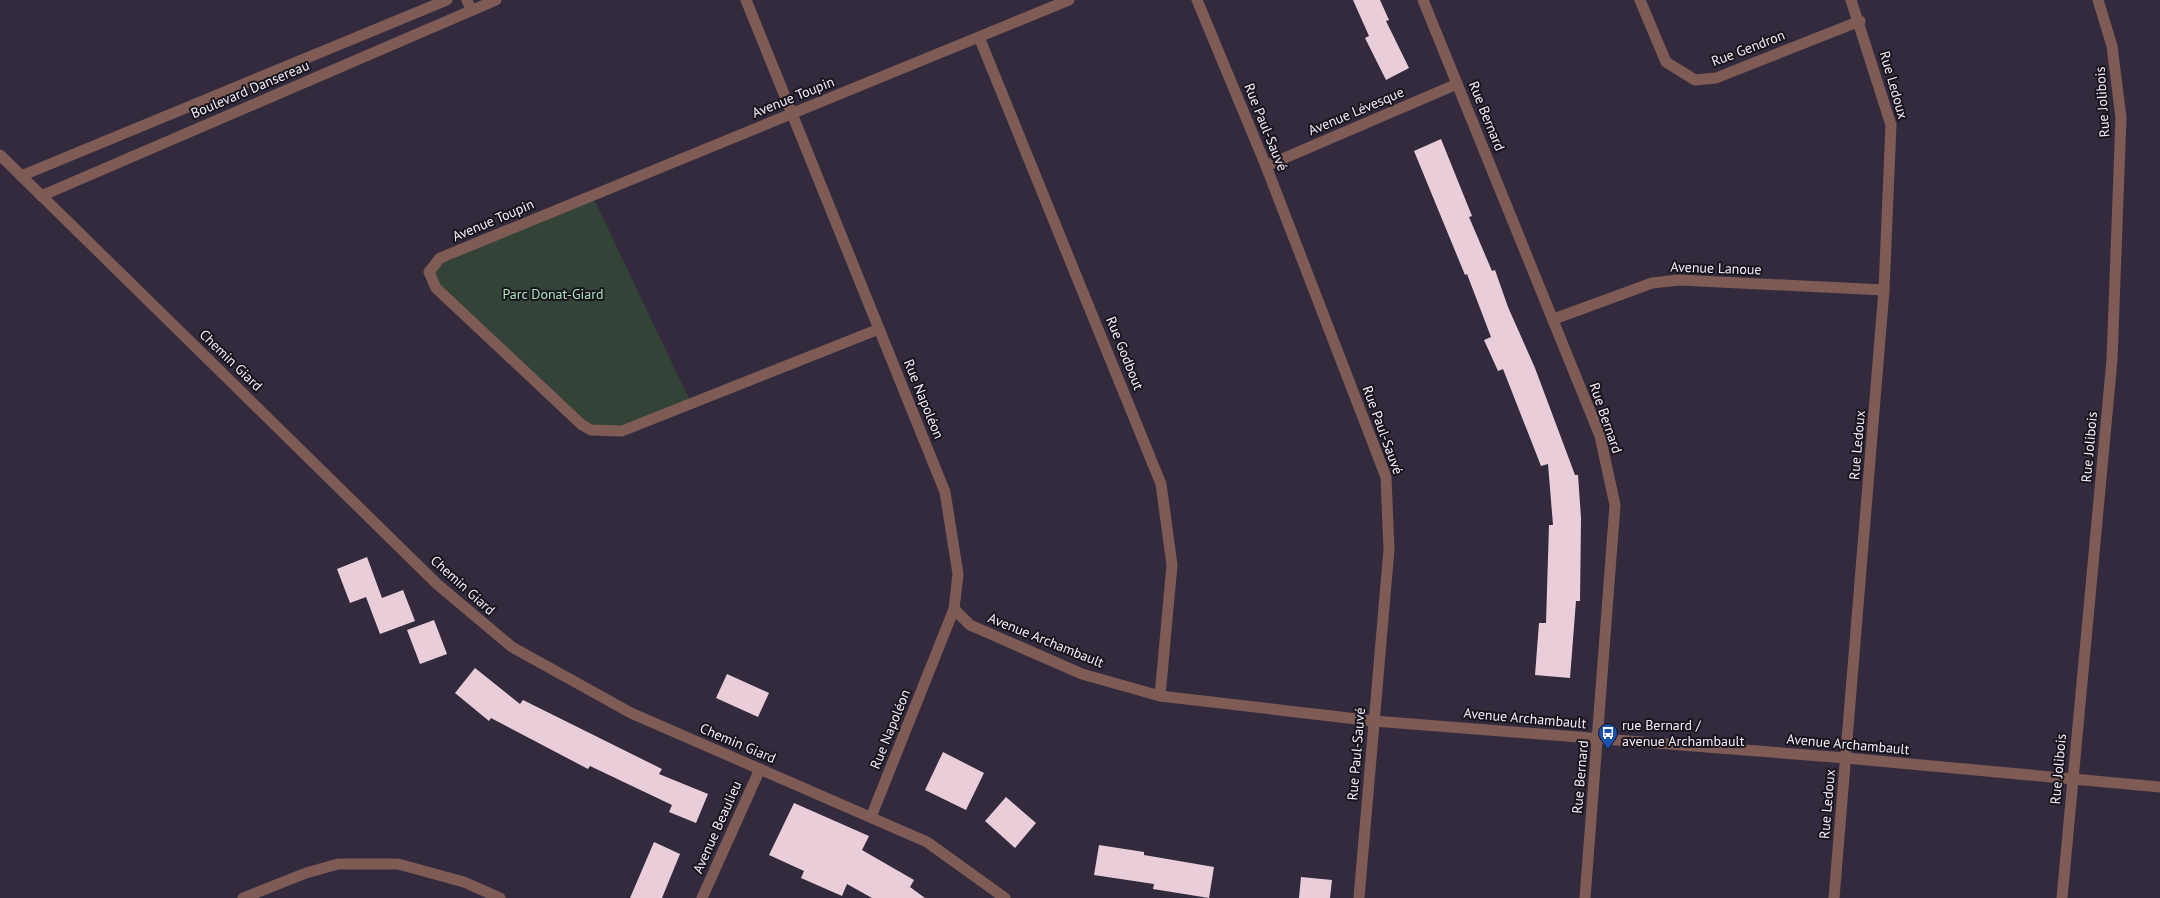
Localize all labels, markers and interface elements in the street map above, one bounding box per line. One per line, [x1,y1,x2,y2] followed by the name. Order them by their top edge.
[1709,26,1787,70] street label: Rue Gendron
[1876,49,1912,121] street label: Rue Ledoux
[188,56,312,122] street label: Boulevard Dansereau
[2091,66,2113,138] street label: Rue Jolibois
[749,72,837,122] street label: Avenue Toupin
[1465,79,1509,153] street label: Rue Bernard
[1240,80,1292,174] street label: Rue Paul-Sauvé
[1305,83,1407,139] street label: Avenue Lévesque
[449,195,537,245] street label: Avenue Toupin
[1670,257,1762,279] street label: Avenue Lanoue
[503,285,603,303] park label: Parc Donat-Giard
[1102,314,1148,393] street label: Rue Godbout
[196,325,266,395] street label: Chemin Giard
[900,357,948,441] street label: Rue Napoléon
[1586,380,1626,456] street label: Rue Bernard
[1359,383,1407,477] street label: Rue Paul-Sauvé
[1845,409,1869,481] street label: Rue Ledoux
[2077,411,2101,483] street label: Rue Jolibois
[427,551,499,619] street label: Chemin Giard
[986,609,1107,672] street label: Avenue Archambault
[866,687,914,771] street label: Rue Napoléon
[1463,704,1587,732] street label: Avenue Archambault
[1343,707,1369,801] street label: Rue Paul-Sauvé
[1622,716,1745,750] place label: rue Bernard / avenue Archambault
[697,719,779,767] street label: Chemin Giard
[1597,722,1619,750] bus stop icon: rue Bernard / avenue Archambault
[1786,730,1910,758] street label: Avenue Archambault
[2046,733,2070,805] street label: Rue Jolibois
[1568,740,1592,814] street label: Rue Bernard
[1815,768,1839,840] street label: Rue Ledoux
[688,778,746,876] street label: Avenue Beaulieu

